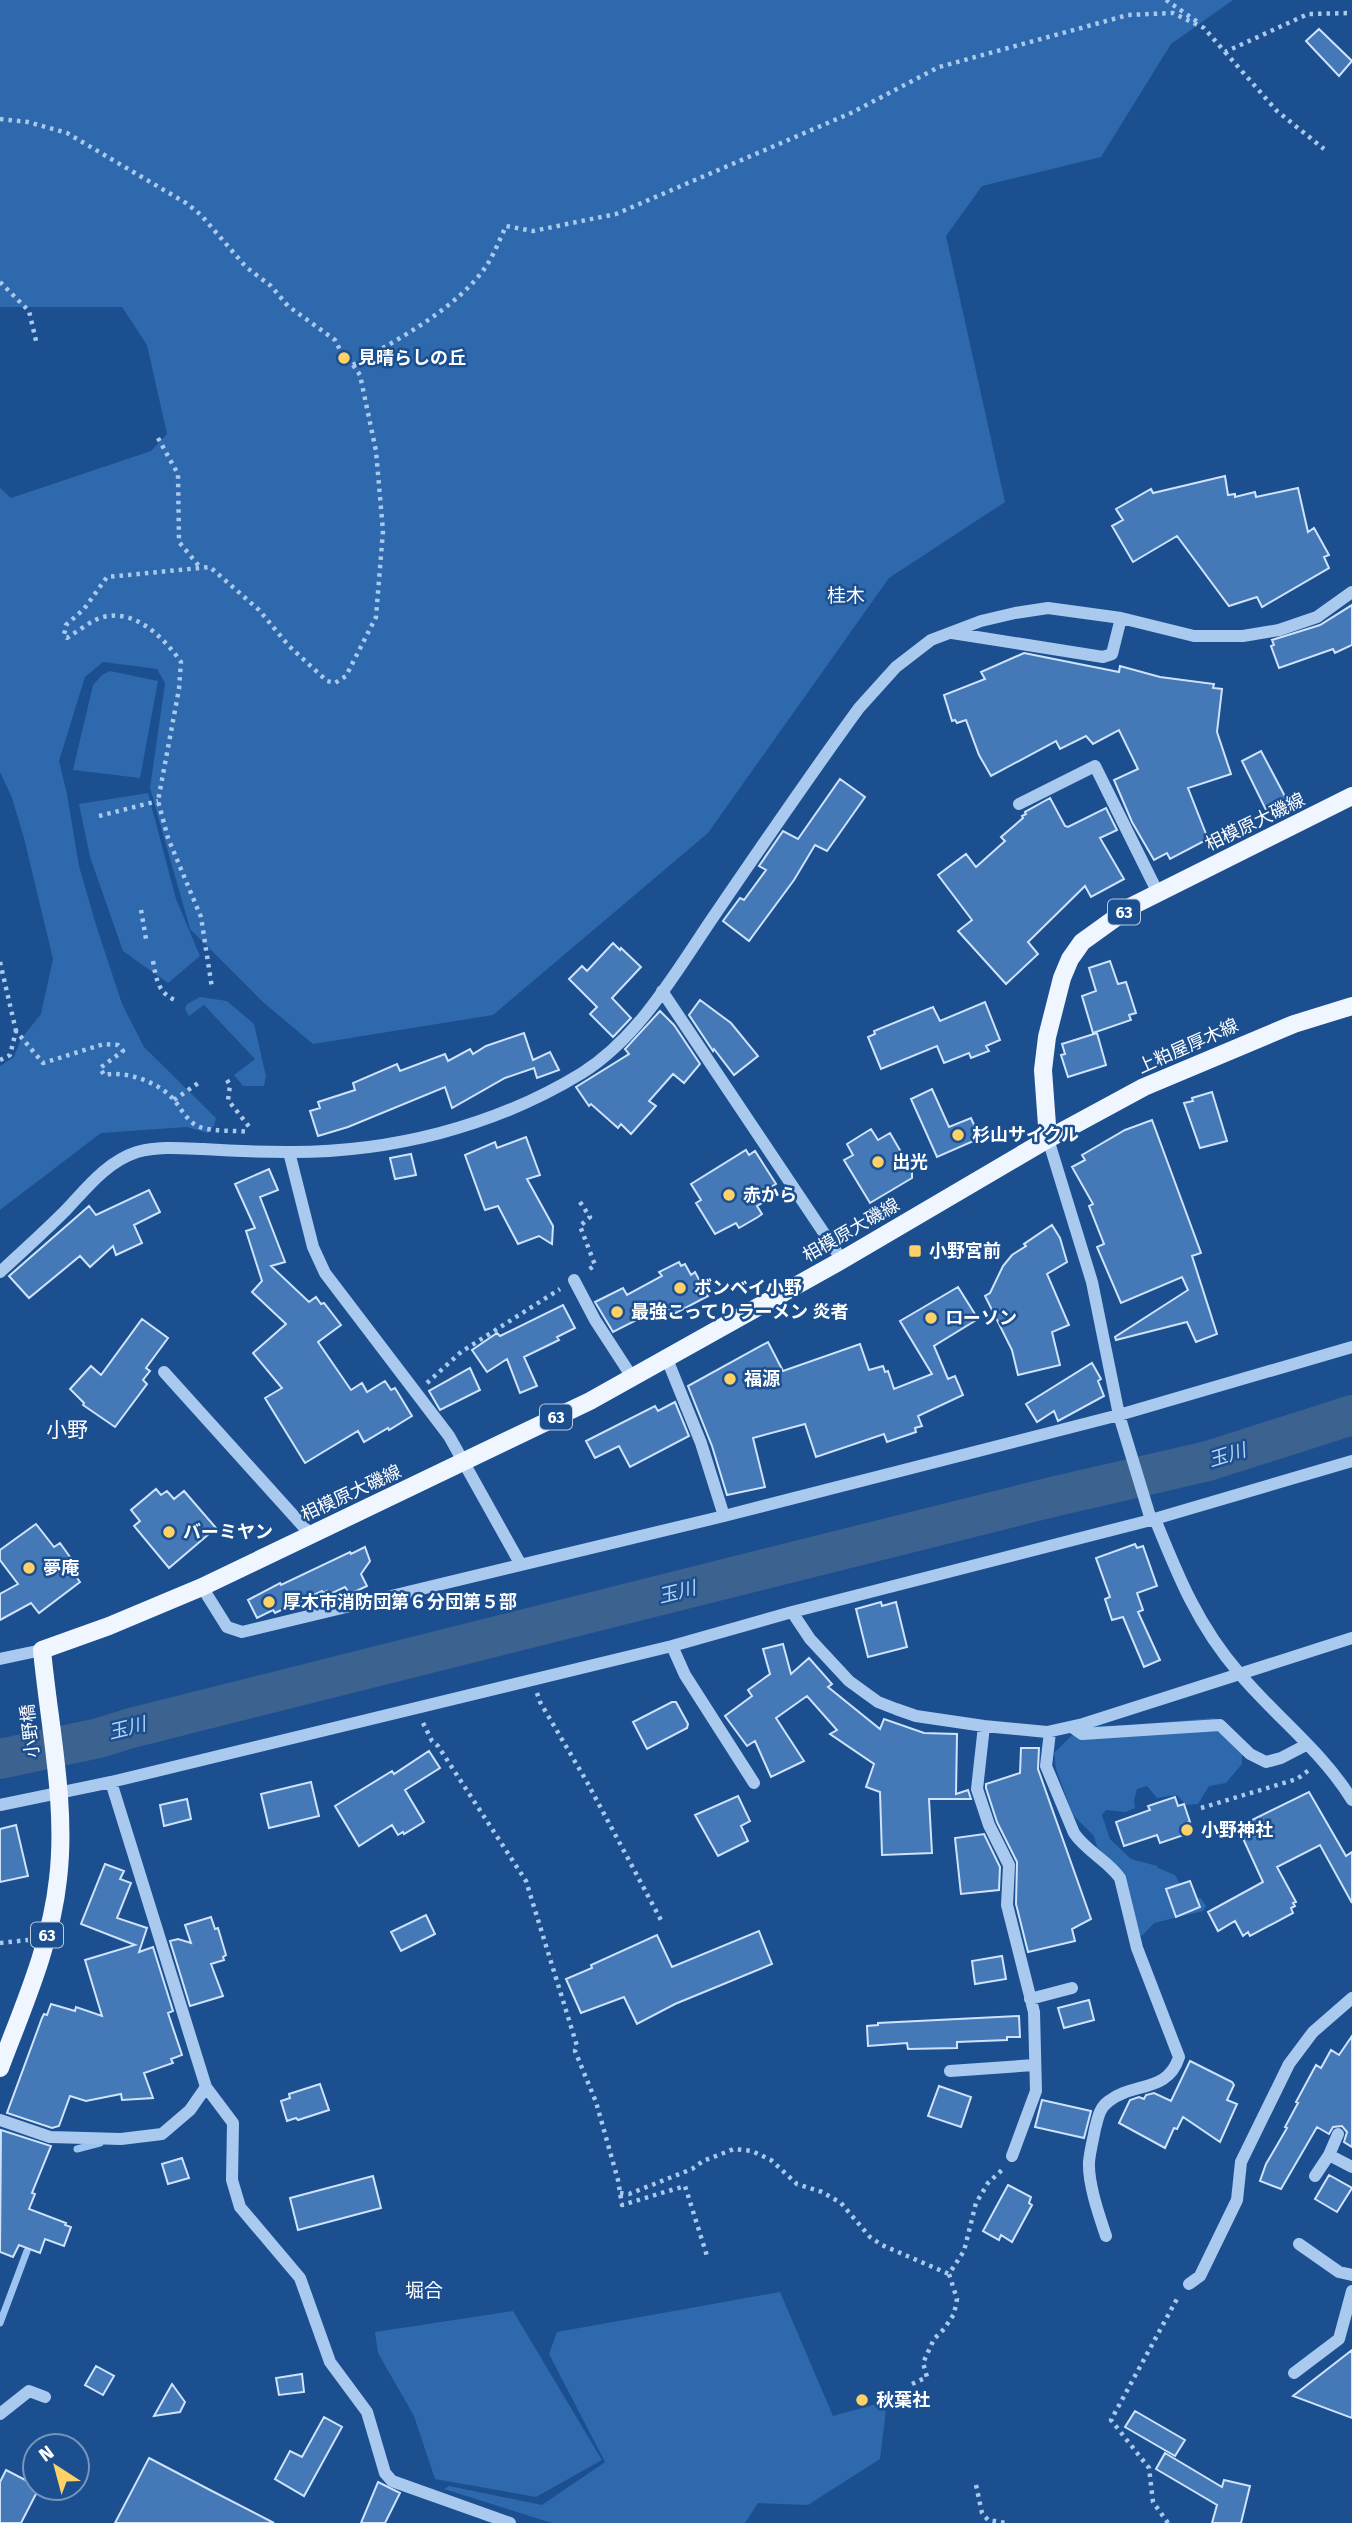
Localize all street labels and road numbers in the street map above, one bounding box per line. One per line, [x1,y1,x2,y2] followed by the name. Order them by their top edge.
[1202,788,1308,856] street label: 相模原大磯線
[1108,900,1140,924] road number: 63
[1134,1014,1242,1078] street label: 上粕屋厚木線
[799,1193,903,1267] street label: 相模原大磯線
[540,1404,572,1429] road number: 63
[297,1460,405,1526] street label: 相模原大磯線
[16,1703,44,1759] street label: 小野橋
[31,1923,63,1948] road number: 63

